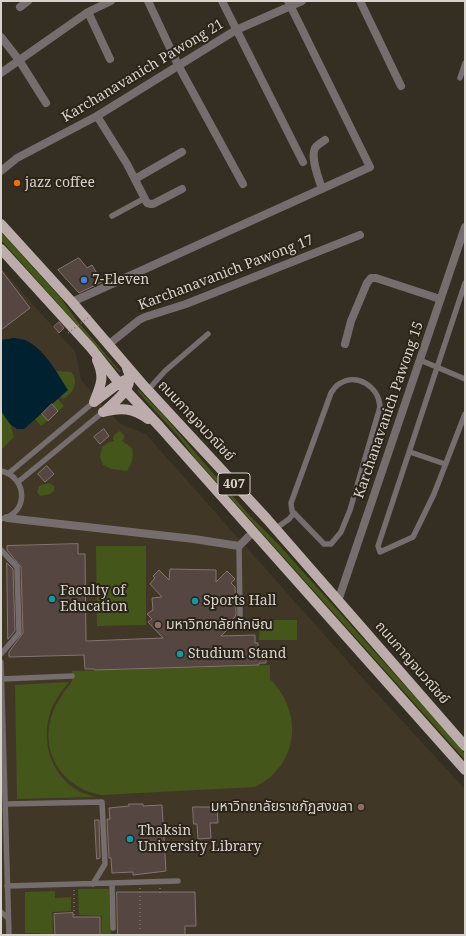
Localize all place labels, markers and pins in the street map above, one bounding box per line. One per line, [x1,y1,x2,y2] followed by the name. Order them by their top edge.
[25,175,95,191] place label: jazz coffee
[12,178,22,188] marker: jazz coffee
[92,272,149,288] place label: 7-Eleven
[79,275,89,285] marker: 7-Eleven
[60,583,127,616] place label: Faculty of Education
[203,593,276,609] place label: Sports Hall
[47,594,57,604] marker: Faculty of Education
[190,596,200,606] marker: Sports Hall
[166,617,273,633] place label: มหาวิทยาลัยทักษิณ
[153,620,163,630] marker: มหาวิทยาลัยทักษิณ
[188,646,286,662] place label: Studium Stand
[175,649,185,659] marker: Studium Stand
[211,799,353,815] place label: มหาวิทยาลัยราชภัฏสงขลา
[356,802,366,812] marker: มหาวิทยาลัยราชภัฏสงขลา
[138,823,262,856] place label: Thaksin University Library
[125,834,135,844] marker: Thaksin University Library

